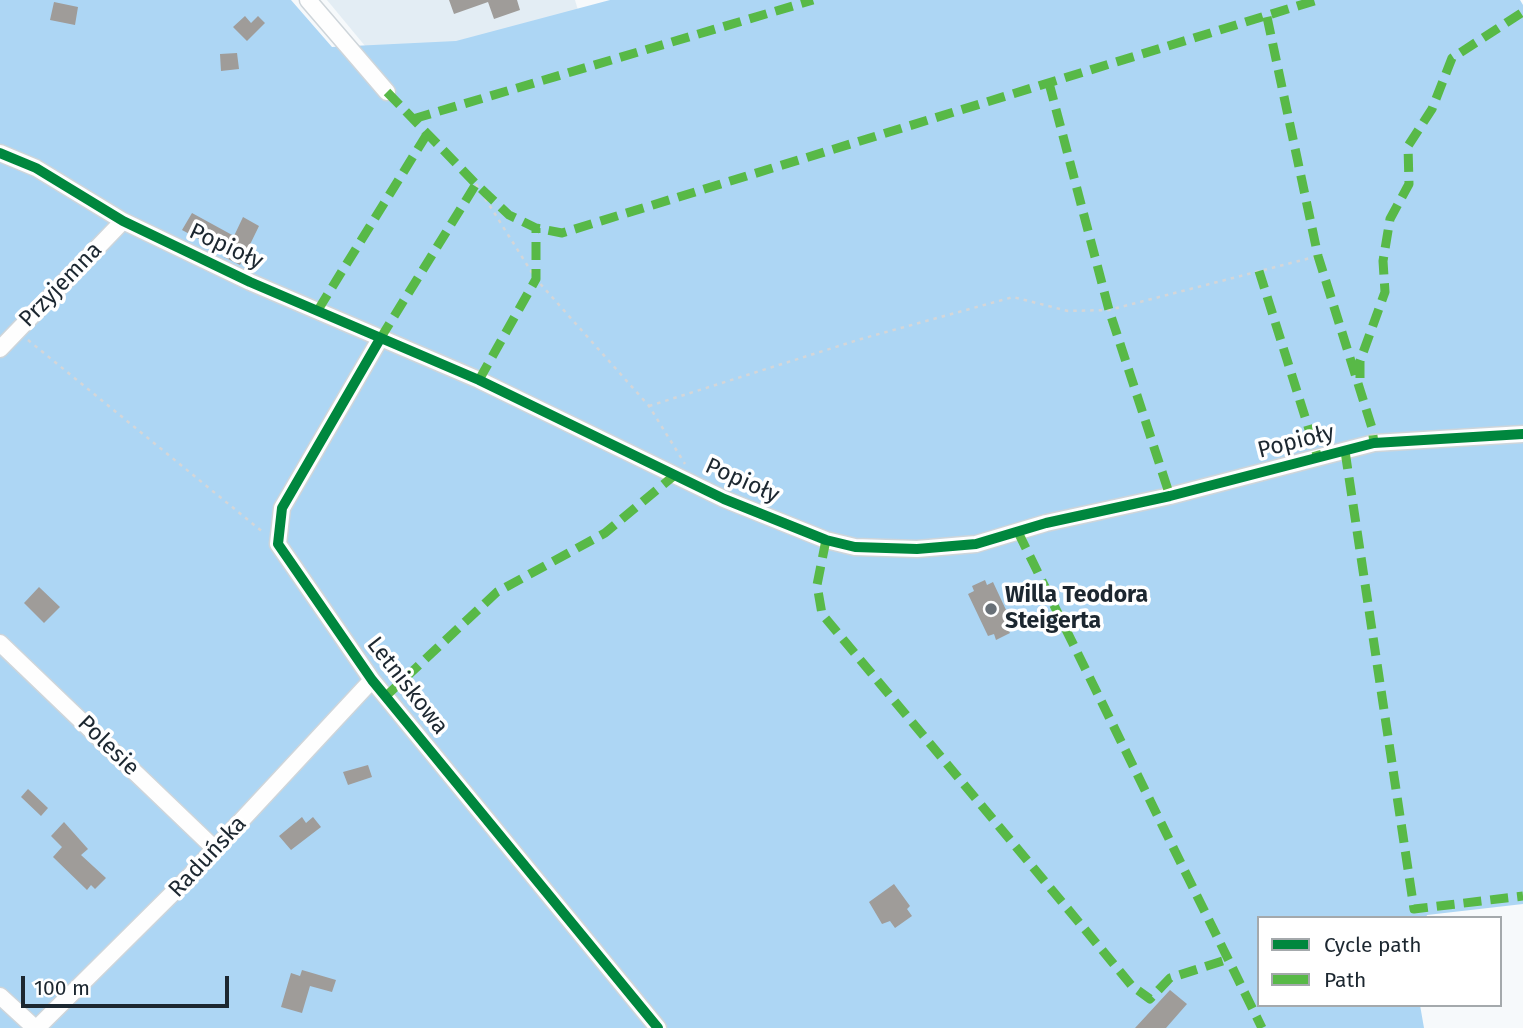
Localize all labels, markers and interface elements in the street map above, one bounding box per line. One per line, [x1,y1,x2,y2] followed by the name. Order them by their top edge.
[185,218,267,276] street label: Popioły
[14,237,108,333] street label: Przyjemna
[1255,419,1337,465] street label: Popioły
[701,452,783,510] street label: Popioły
[1005,582,1148,636] place label: Willa Teodora Steigerta
[983,601,999,617] marker: Willa Teodora Steigerta
[360,632,454,740] street label: Letniskowa
[71,710,145,782] street label: Polesie
[163,810,253,904] street label: Raduńska
[1257,916,1502,1007] legend
[1324,932,1422,958] text: Cycle path
[24,962,233,1006] scale bar
[1324,967,1366,993] text: Path
[34,975,90,1001] text: 100 m

